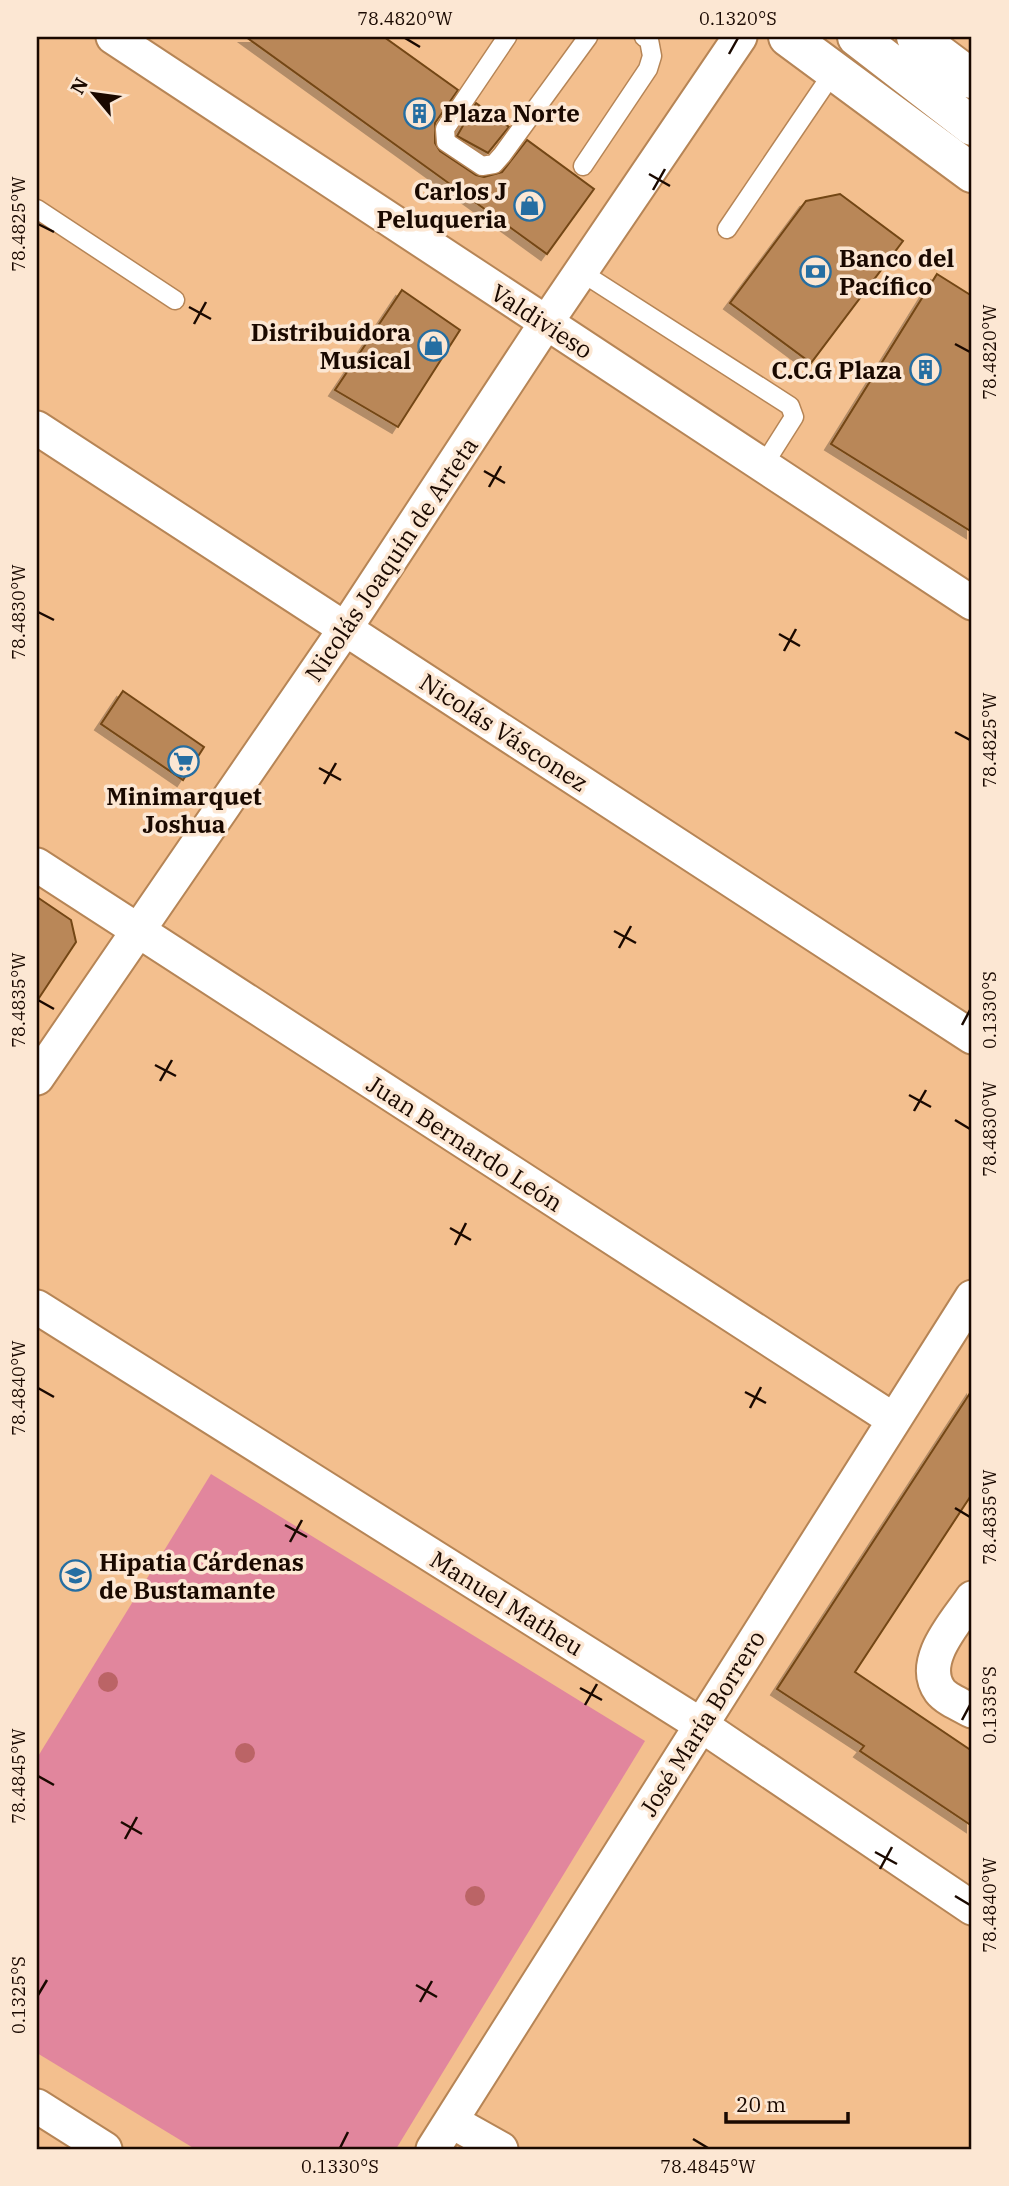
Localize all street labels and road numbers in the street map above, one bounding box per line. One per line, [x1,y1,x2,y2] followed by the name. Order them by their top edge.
[485,276,599,366] street label: Valdivieso
[297,431,485,687] street label: Nicolás Joaquín de Arteta
[414,666,594,798] street label: Nicolás Vásconez
[361,1067,569,1219] street label: Juan Bernardo León
[424,1543,590,1663] street label: Manuel Matheu
[632,1624,772,1822] street label: José María Borrero

